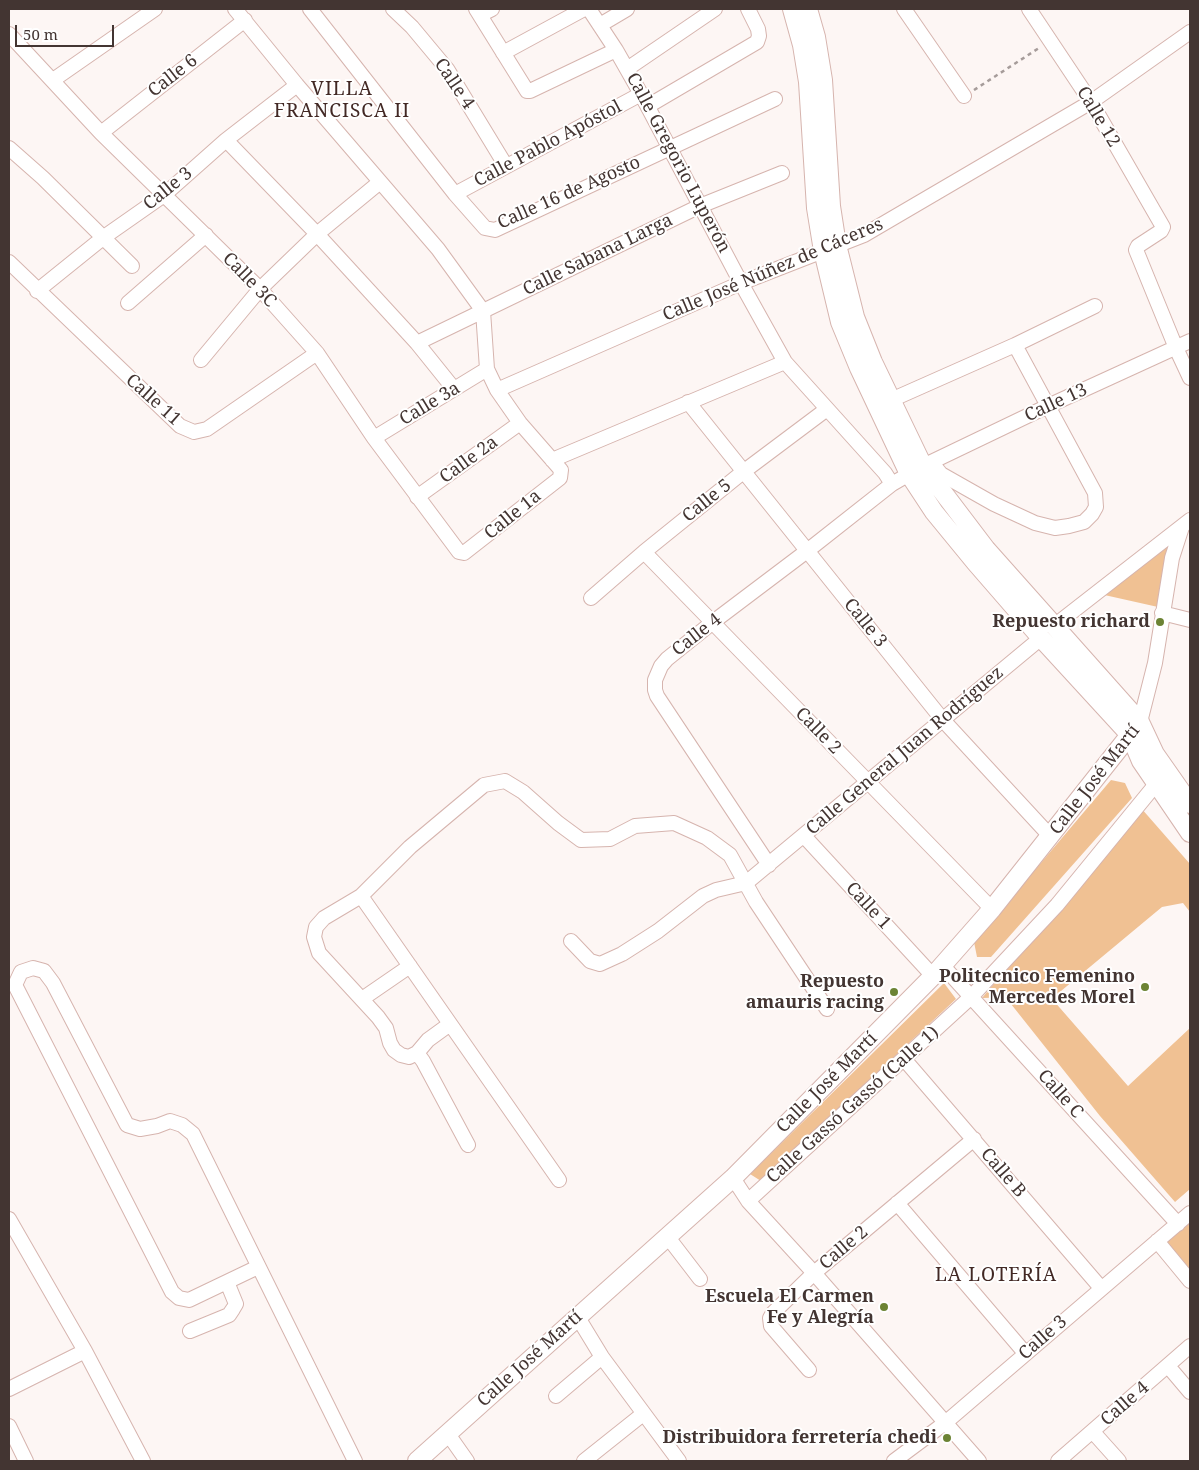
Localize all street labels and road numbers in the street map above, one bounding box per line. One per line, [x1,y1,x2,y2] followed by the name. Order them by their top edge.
[144,50,202,102] street label: Calle 6
[429,54,479,114] street label: Calle 4
[621,69,735,257] street label: Calle Gregorio Luperón
[1072,83,1124,151] street label: Calle 12
[471,96,625,192] street label: Calle Pablo Apóstol
[494,152,644,234] street label: Calle 16 de Agosto
[139,163,197,215] street label: Calle 3
[520,209,676,301] street label: Calle Sabana Larga
[659,214,887,326] street label: Calle José Núñez de Cáceres
[218,248,280,312] street label: Calle 3C
[121,370,185,430] street label: Calle 11
[396,378,464,430] street label: Calle 3a
[1021,379,1091,427] street label: Calle 13
[436,432,502,488] street label: Calle 2a
[678,475,736,527] street label: Calle 5
[480,486,546,544] street label: Calle 1a
[839,594,891,652] street label: Calle 3
[668,609,726,661] street label: Calle 4
[802,662,1008,840] street label: Calle General Juan Rodríguez
[791,703,845,759] street label: Calle 2
[1045,721,1145,839] street label: Calle José Martí
[841,878,895,934] street label: Calle 1
[762,1022,944,1188] street label: Calle Gassó Gassó (Calle 1)
[772,1028,882,1138] street label: Calle José Martí
[1033,1065,1087,1123] street label: Calle C
[976,1144,1030,1202] street label: Calle B
[815,1221,873,1275] street label: Calle 2
[473,1306,587,1412] street label: Calle José Martí
[1015,1311,1071,1365] street label: Calle 3
[1097,1377,1153,1431] street label: Calle 4

